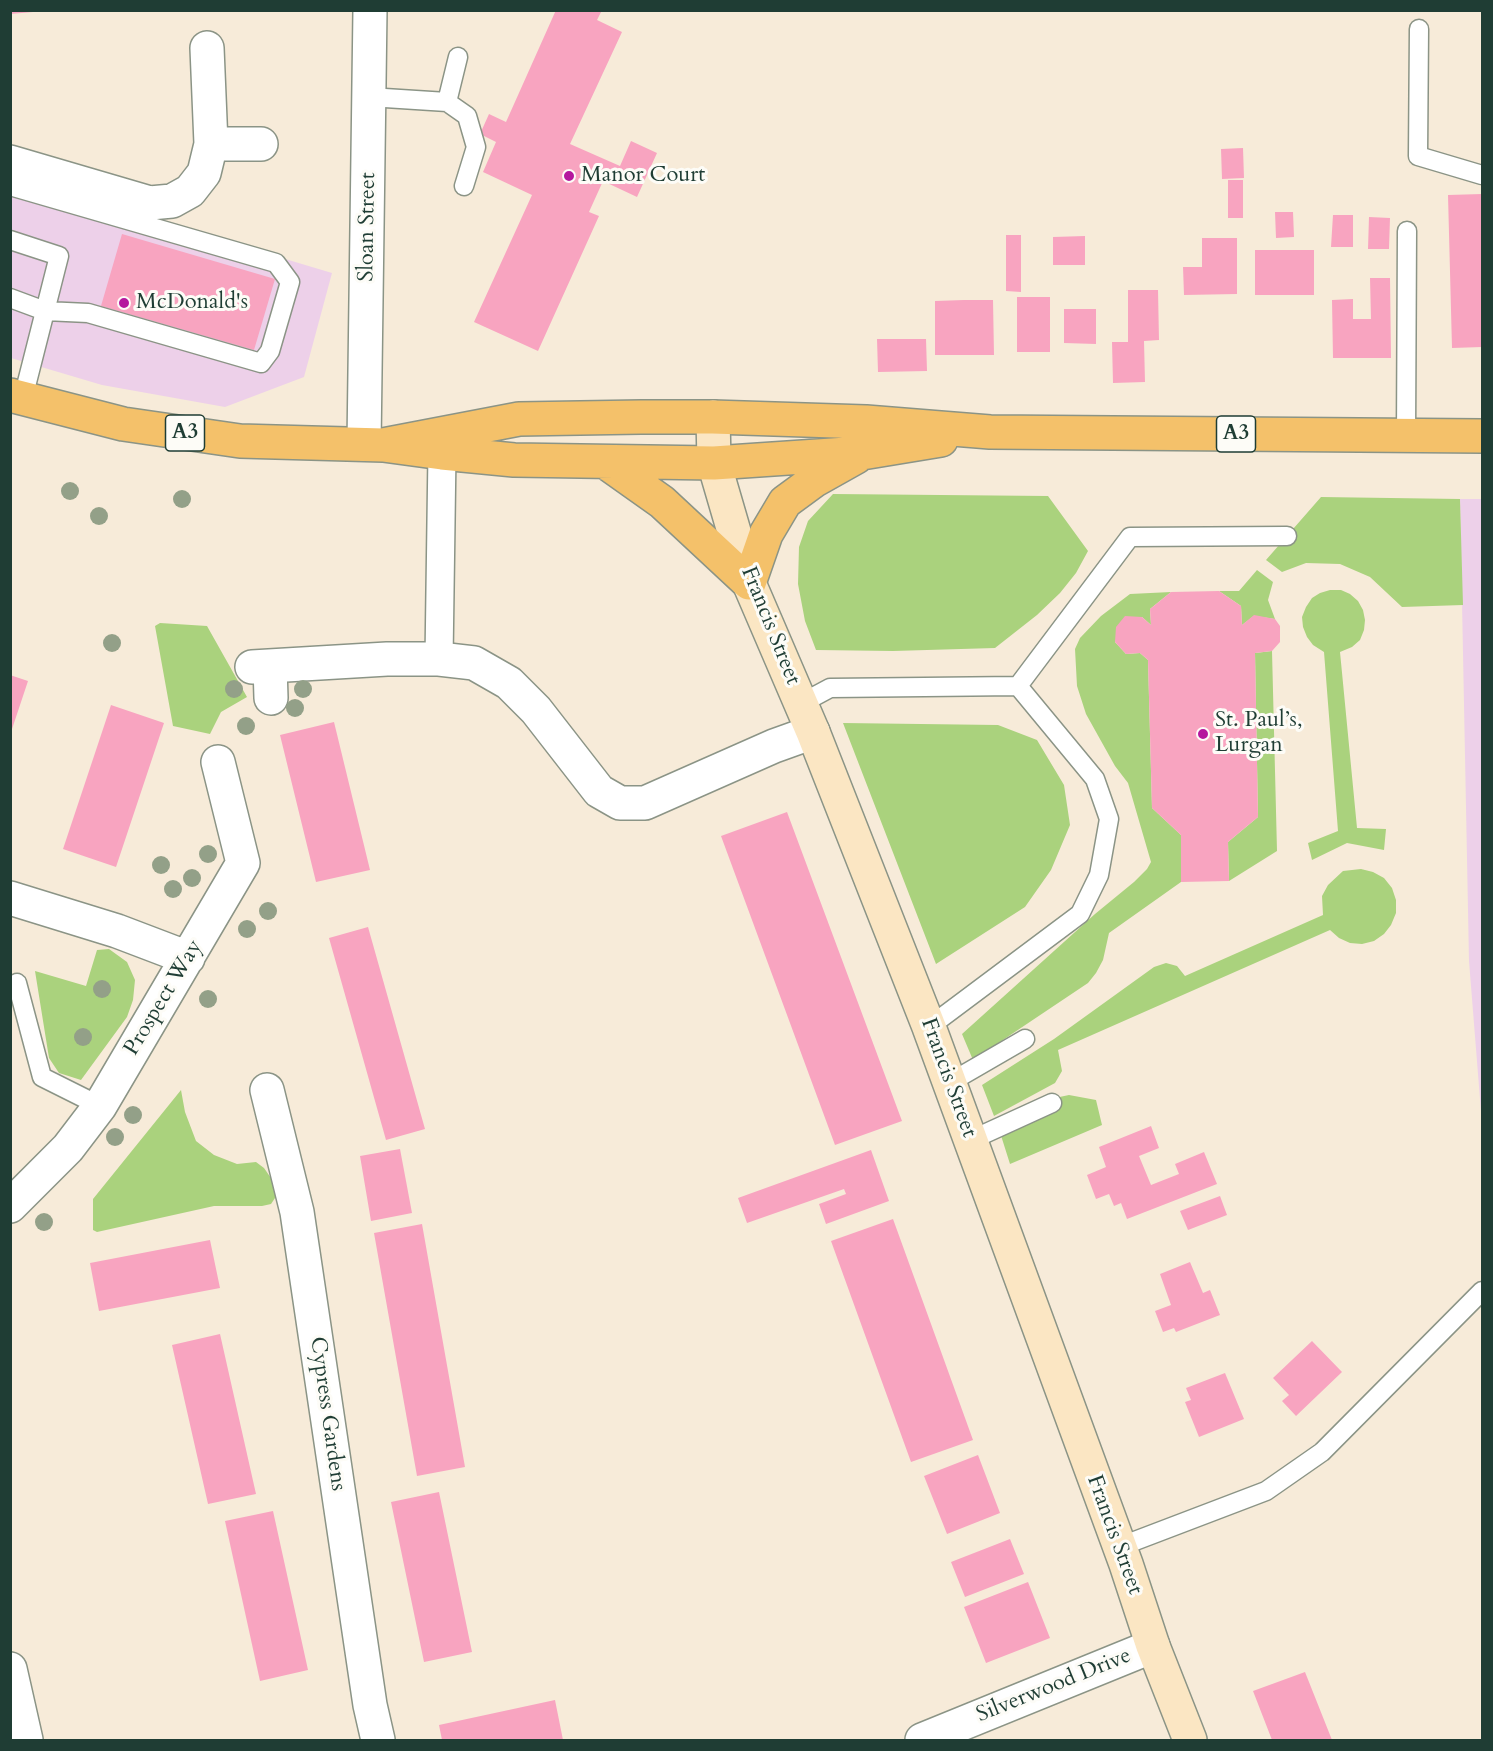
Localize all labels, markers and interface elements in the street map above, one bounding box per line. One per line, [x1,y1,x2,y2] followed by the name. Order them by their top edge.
[581,163,705,189] place label: Manor Court
[562,169,576,183] marker: Manor Court
[354,172,382,282] street label: Sloan Street
[136,290,248,316] place label: McDonald's
[117,296,131,310] marker: McDonald's
[166,415,204,451] road number: A3
[1216,416,1256,452] road number: A3
[734,563,806,689] street label: Francis Street
[1215,708,1302,760] place label: St. Paul’s, Lurgan
[1196,727,1210,741] marker: St. Paul’s, Lurgan
[119,935,209,1061] street label: Prospect Way
[914,1015,982,1141] street label: Francis Street
[303,1335,351,1493] street label: Cypress Gardens
[1080,1472,1148,1598] street label: Francis Street
[973,1643,1135,1729] street label: Silverwood Drive

